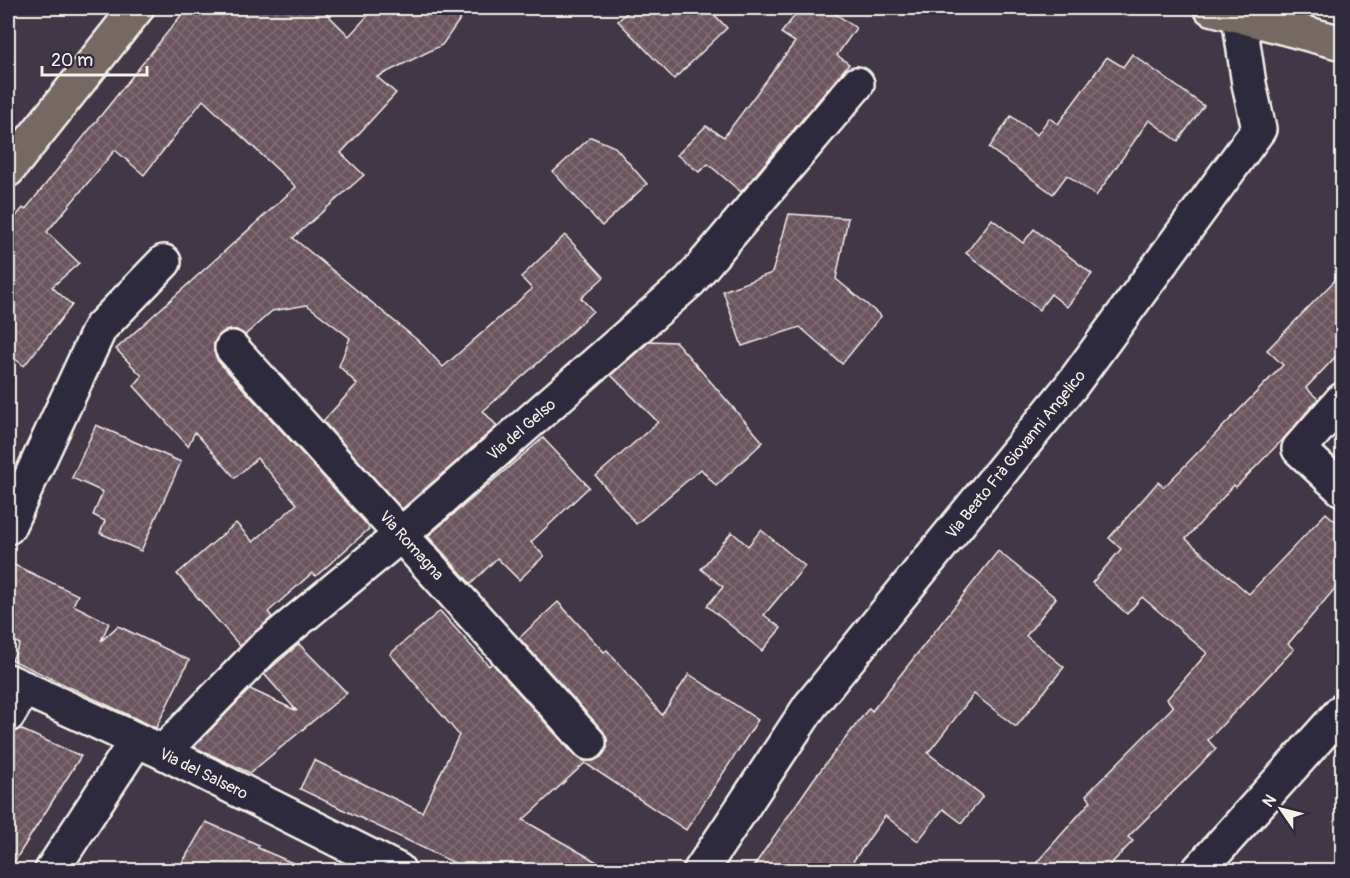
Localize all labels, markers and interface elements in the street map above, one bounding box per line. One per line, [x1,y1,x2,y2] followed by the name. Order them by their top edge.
[42,39,147,77] scale bar
[51,49,93,72] text: 20 m
[942,366,1090,543] street label: Via Beato Frà Giovanni Angelico
[483,394,560,465] street label: Via del Gelso
[375,507,448,585] street label: Via Romagna
[156,744,251,804] street label: Via del Salsero
[1251,779,1311,839] north arrow
[1258,791,1281,811] text: N

